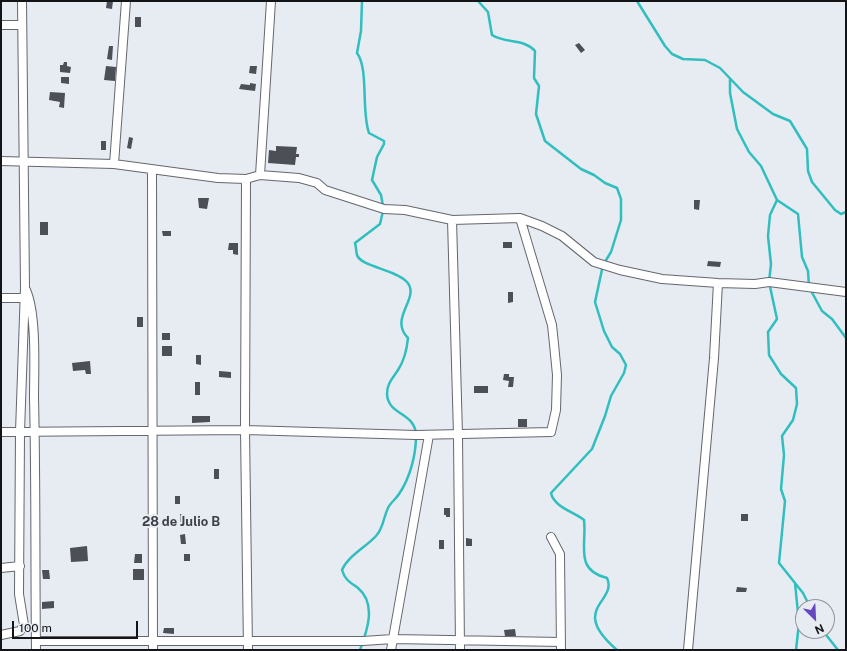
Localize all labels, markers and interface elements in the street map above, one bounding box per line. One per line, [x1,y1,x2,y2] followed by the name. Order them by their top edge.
[142,514,220,530] district label: 28 de Julio B
[795,599,835,639] north arrow
[14,613,140,639] scale bar
[19,621,52,635] text: 100 m
[813,622,826,636] text: N

